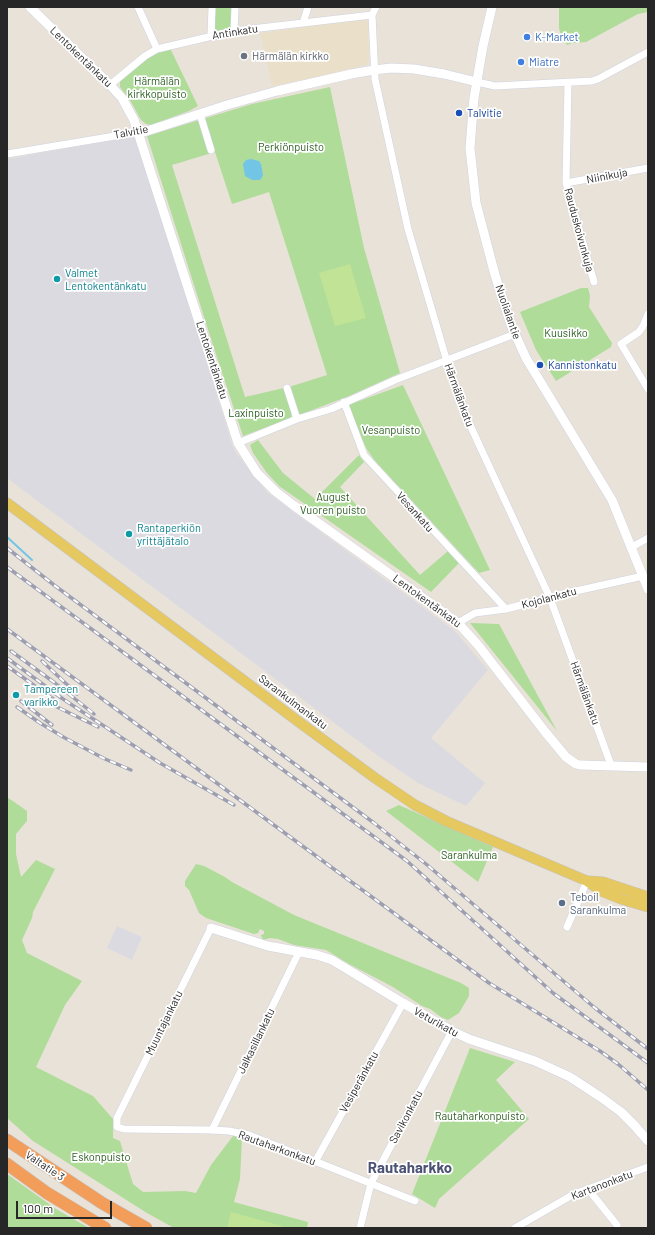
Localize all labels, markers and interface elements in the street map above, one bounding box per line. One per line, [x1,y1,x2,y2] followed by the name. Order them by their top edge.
[211,22,259,42] street label: Antinkatu
[47,24,115,90] street label: Lentokentänkatu
[535,30,578,44] place label: K-Market
[522,32,532,42] marker: K-Market
[252,49,329,63] place label: Härmälän kirkko
[239,51,249,61] marker: Härmälän kirkko
[529,55,559,69] place label: Miatre
[516,57,526,67] marker: Miatre
[127,74,187,100] park label: Härmälän kirkkopuisto
[467,106,502,120] place label: Talvitie
[454,108,464,118] marker: Talvitie
[113,122,149,142] street label: Talvitie
[258,140,324,154] park label: Perkiönpuisto
[585,166,629,186] street label: Niinikuja
[561,187,597,273] street label: Rauduskoivunkuja
[65,266,146,292] place label: Valmet Lentokentänkatu
[52,274,62,284] marker: Valmet Lentokentänkatu
[492,283,524,341] street label: Nuolialantie
[193,319,231,401] street label: Lentokentänkatu
[544,326,588,340] park label: Kuusikko
[548,358,617,372] place label: Kannistonkatu
[535,360,545,370] marker: Kannistonkatu
[441,362,477,428] street label: Härmälänkatu
[228,406,284,420] park label: Laxinpuisto
[362,423,420,437] park label: Vesanpuisto
[394,489,436,535] street label: Vesankatu
[300,490,366,516] park label: August Vuoren puisto
[137,521,201,547] place label: Rantaperkiön yrittäjätalo
[124,529,134,539] marker: Rantaperkiön yrittäjätalo
[390,572,464,630] street label: Lentokentänkatu
[520,584,578,612] street label: Kojolankatu
[567,660,603,726] street label: Härmälänkatu
[256,672,330,732] street label: Sarankulmankatu
[24,682,78,708] place label: Tampereen varikko
[11,690,21,700] marker: Tampereen varikko
[441,848,497,862] park label: Sarankulma
[570,890,626,916] place label: Teboil Sarankulma
[557,898,567,908] marker: Teboil Sarankulma
[143,988,185,1058] street label: Muuntajankatu
[411,1004,461,1040] street label: Veturikatu
[234,1006,278,1076] street label: Jalkasillankatu
[337,1049,381,1115] street label: Vesiperänkatu
[387,1088,425,1146] street label: Savikonkatu
[435,1109,525,1123] park label: Rautaharkonpuisto
[236,1128,318,1168] street label: Rautaharkonkatu
[23,1148,67,1184] street label: Valtatie 3
[71,1150,131,1164] park label: Eskonpuisto
[368,1159,452,1177] district label: Rautaharkko
[569,1167,635,1203] street label: Kartanonkatu
[18,1193,114,1219] scale bar
[23,1201,53,1215] text: 100 m

